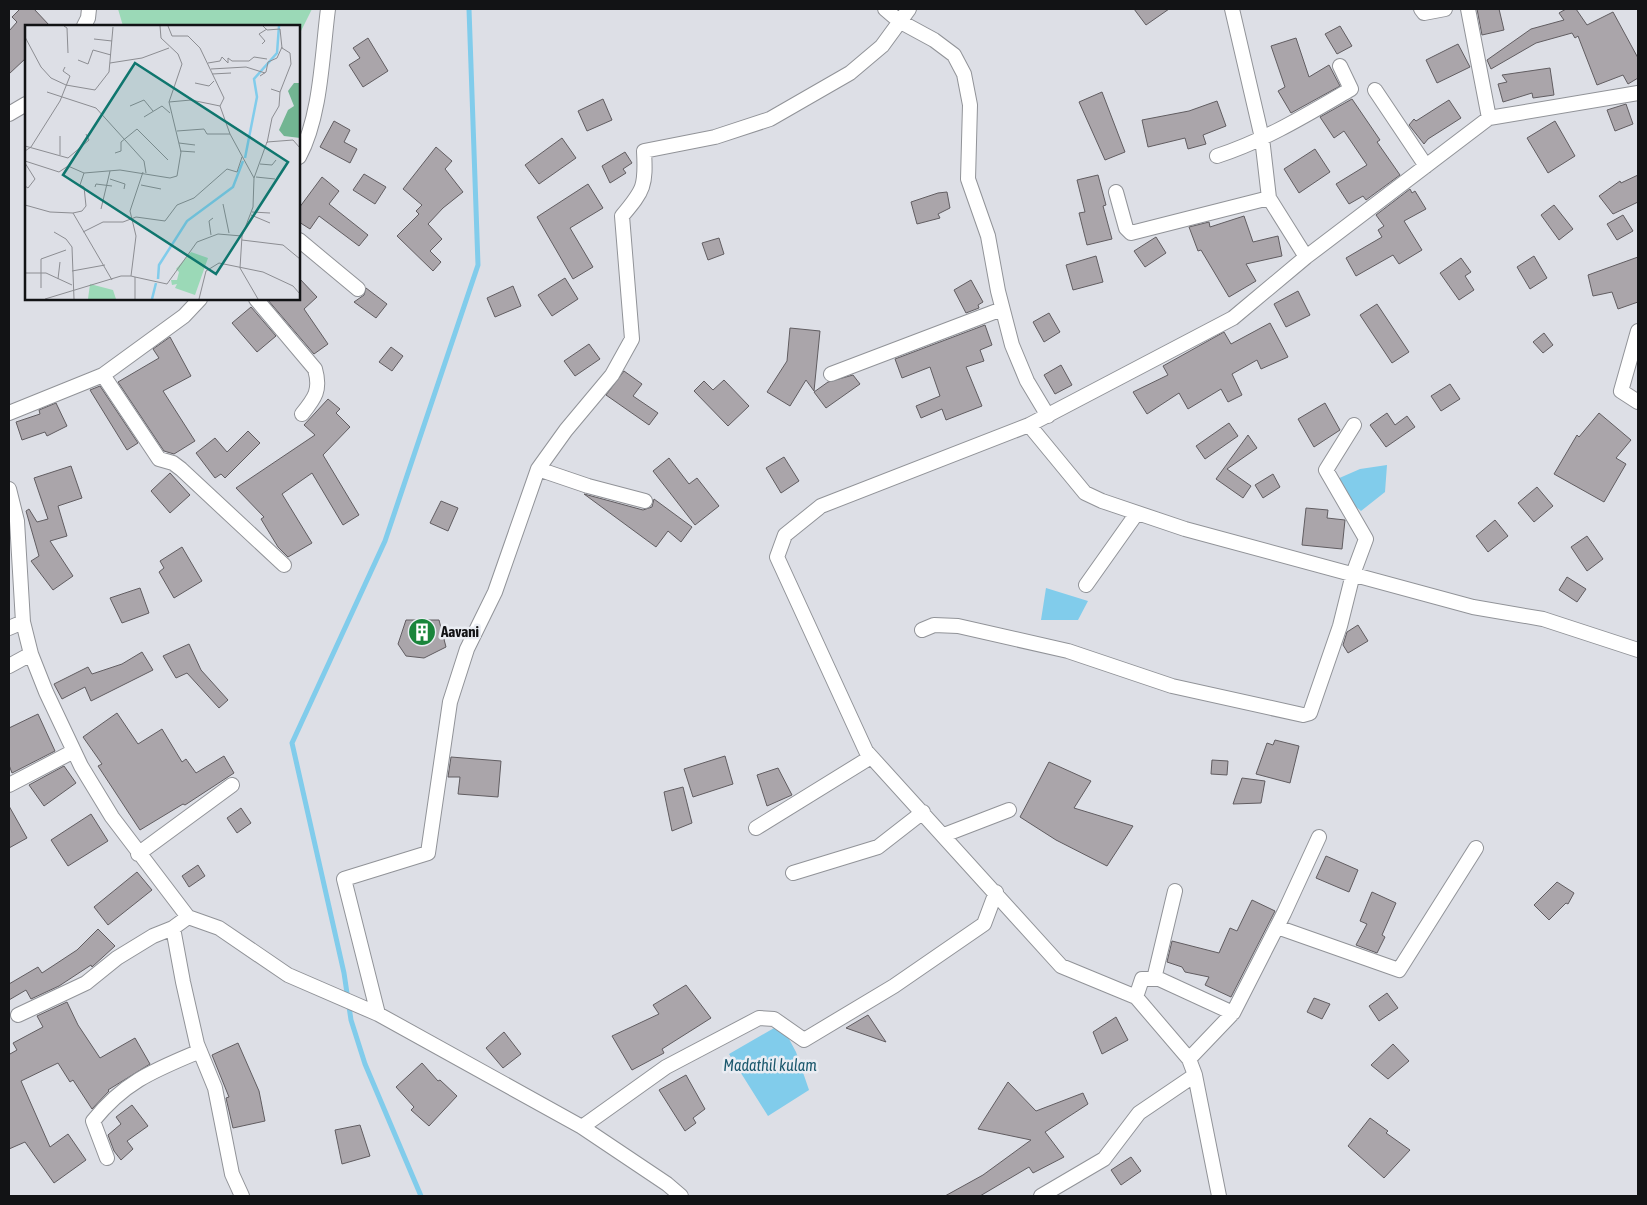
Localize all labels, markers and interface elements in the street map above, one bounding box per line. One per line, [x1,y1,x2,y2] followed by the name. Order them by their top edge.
[25,25,300,300] inset map
[407,617,437,647] building icon: Aavani
[440,623,479,640] place label: Aavani
[723,1056,817,1074] water label: Madathil kulam

